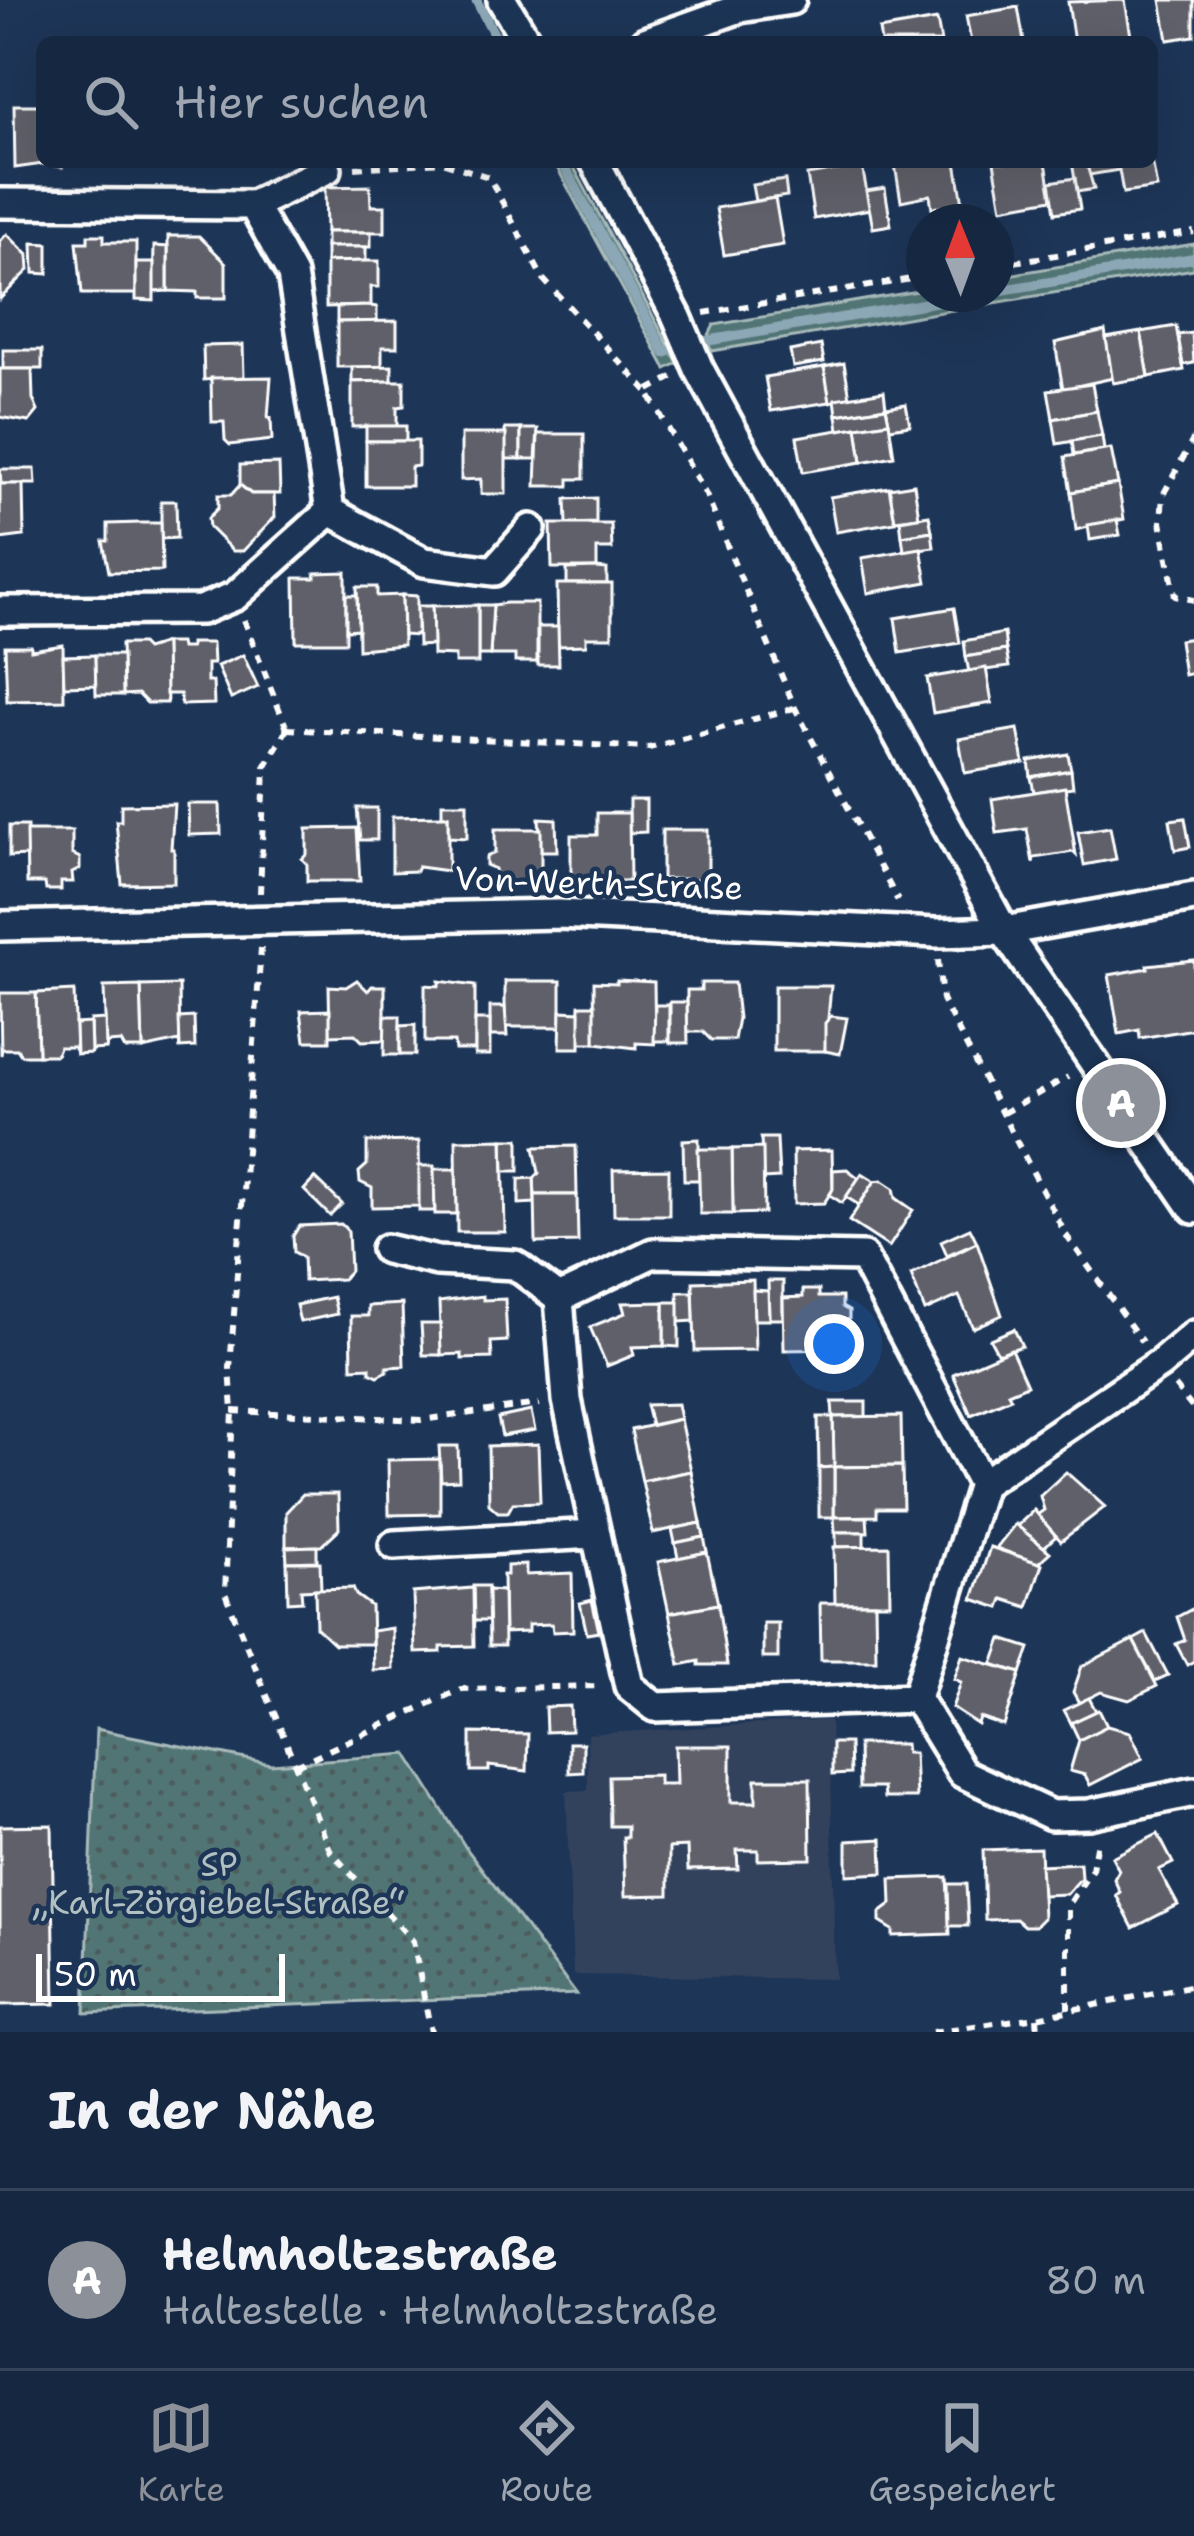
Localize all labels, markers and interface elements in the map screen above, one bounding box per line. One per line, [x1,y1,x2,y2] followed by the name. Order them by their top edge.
[36,36,1158,168] search box
[78,69,144,135] icon: search
[174,72,429,132] text: Hier suchen
[906,204,1014,312] north arrow
[454,855,744,911] street label: Von-Werth-Straße
[1082,1058,1160,1148] pin: A
[804,1314,864,1374] your location
[32,1842,405,1925] park label: SP „Karl-Zörgiebel-Straße“
[36,1948,285,2001] scale bar
[54,1952,137,1997] text: 50 m
[48,2076,376,2144] text: In der Nähe
[162,2224,558,2284] text: Helmholtzstraße
[72,2254,102,2306] text: A
[1045,2254,1146,2306] text: 80 m
[162,2284,718,2336] text: Haltestelle · Helmholtzstraße
[138,2395,225,2512] tab: Karte
[500,2395,593,2512] tab: Route
[869,2395,1056,2512] tab: Gespeichert

